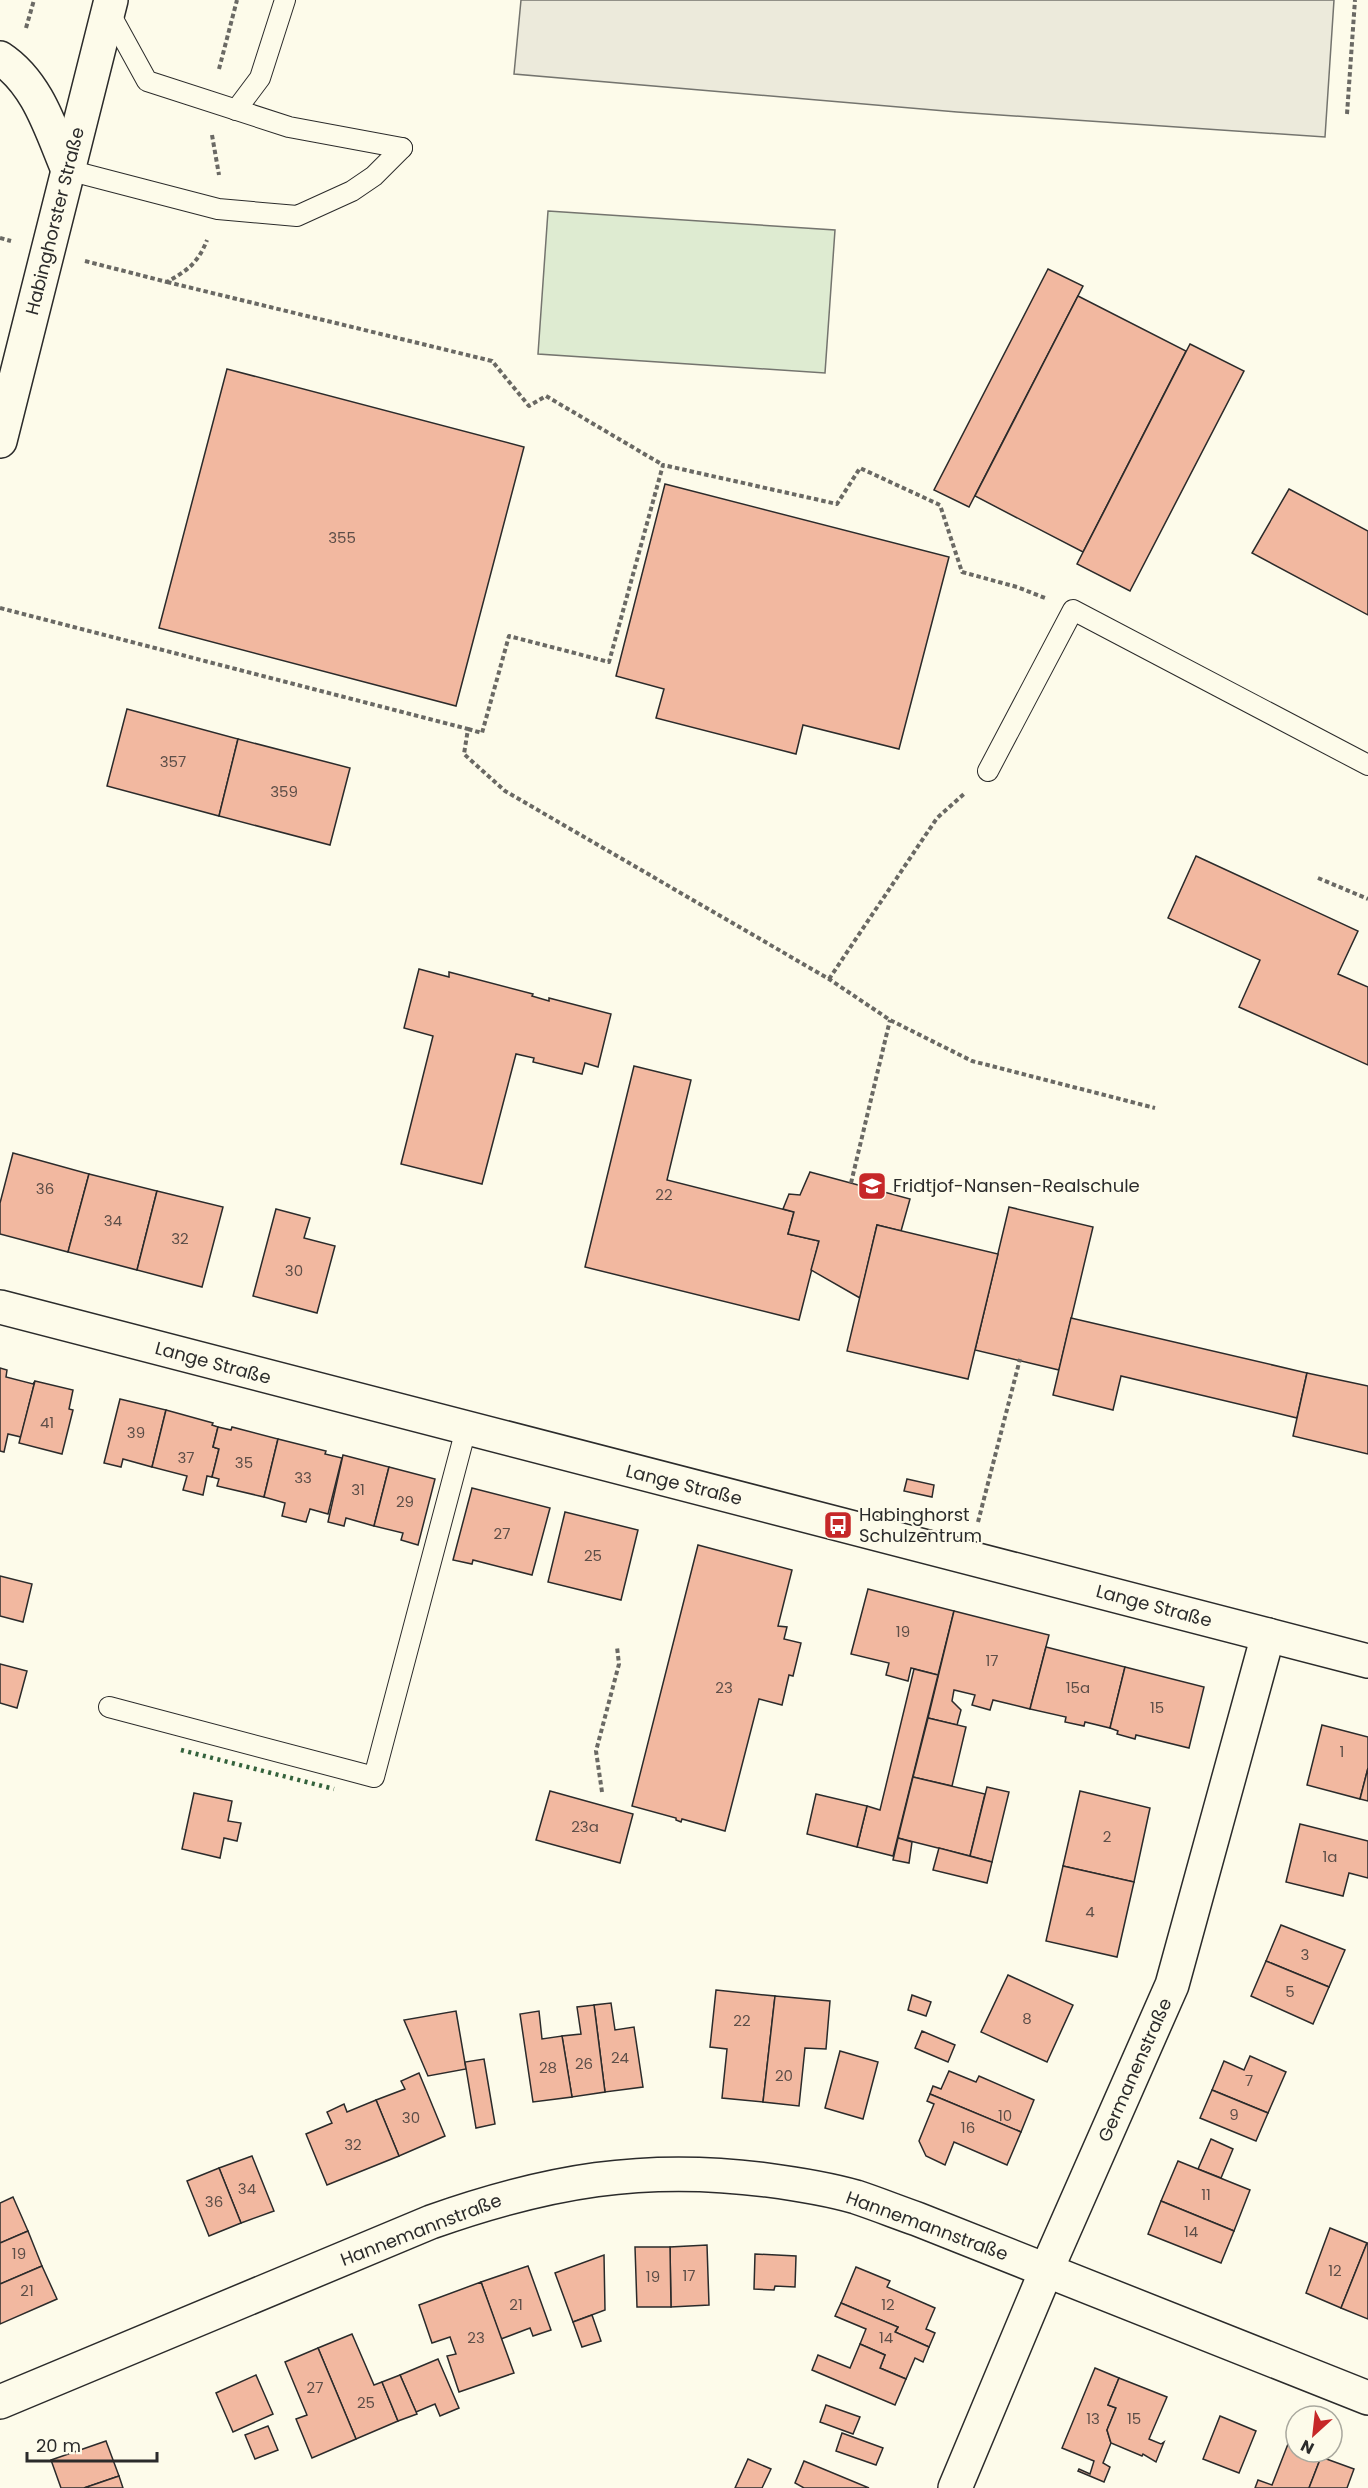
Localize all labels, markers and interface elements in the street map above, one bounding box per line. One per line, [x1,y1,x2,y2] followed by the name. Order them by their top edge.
[19,124,90,317] street label: Habinghorster Straße
[328,527,356,548] house number: 355
[160,751,186,772] house number: 357
[270,781,298,802] house number: 359
[856,1170,888,1202] school or university icon: Fridtjof-Nansen-Realschule
[893,1173,1140,1198] place label: Fridtjof-Nansen-Realschule
[36,1178,54,1199] house number: 36
[655,1184,673,1205] house number: 22
[104,1210,122,1231] house number: 34
[171,1228,189,1249] house number: 32
[285,1260,303,1281] house number: 30
[152,1335,274,1390] street label: Lange Straße
[40,1412,54,1433] house number: 41
[127,1422,145,1443] house number: 39
[177,1447,195,1468] house number: 37
[235,1452,253,1473] house number: 35
[623,1458,745,1511] street label: Lange Straße
[294,1467,312,1488] house number: 33
[351,1479,365,1500] house number: 31
[396,1491,414,1512] house number: 29
[859,1502,982,1548] place label: Habinghorst Schulzentrum
[822,1509,854,1541] bus stop icon: Habinghorst Schulzentrum
[494,1523,510,1544] house number: 27
[584,1545,602,1566] house number: 25
[1093,1578,1215,1633] street label: Lange Straße
[896,1621,910,1642] house number: 19
[986,1650,999,1671] house number: 17
[715,1677,733,1698] house number: 23
[1066,1677,1090,1698] house number: 15a
[1150,1697,1164,1718] house number: 15
[1340,1741,1344,1762] house number: 1
[571,1816,599,1837] house number: 23a
[1103,1826,1111,1847] house number: 2
[1323,1846,1337,1867] house number: 1a
[1085,1901,1095,1922] house number: 4
[1301,1944,1309,1965] house number: 3
[1285,1981,1295,2002] house number: 5
[1092,1994,1177,2146] street label: Germanenstraße
[1022,2008,1032,2029] house number: 8
[733,2010,751,2031] house number: 22
[611,2047,629,2068] house number: 24
[575,2053,593,2074] house number: 26
[539,2057,557,2078] house number: 28
[775,2065,793,2086] house number: 20
[1245,2070,1253,2091] house number: 7
[1229,2104,1239,2125] house number: 9
[998,2105,1012,2126] house number: 10
[402,2107,420,2128] house number: 30
[961,2117,975,2138] house number: 16
[344,2134,362,2155] house number: 32
[238,2178,256,2199] house number: 34
[1201,2184,1211,2205] house number: 11
[843,2185,1012,2266] street label: Hannemannstraße
[337,2187,505,2272] street label: Hannemannstraße
[205,2191,223,2212] house number: 36
[1184,2221,1198,2242] house number: 14
[12,2243,26,2264] house number: 19
[1328,2260,1342,2281] house number: 12
[683,2265,696,2286] house number: 17
[646,2266,660,2287] house number: 19
[20,2280,34,2301] house number: 21
[509,2294,523,2315] house number: 21
[881,2294,895,2315] house number: 12
[467,2327,485,2348] house number: 23
[879,2327,893,2348] house number: 14
[307,2377,323,2398] house number: 27
[357,2392,375,2413] house number: 25
[1284,2404,1344,2464] north arrow
[1086,2408,1100,2429] house number: 13
[1127,2408,1141,2429] house number: 15
[27,2425,158,2463] scale bar
[36,2433,81,2458] text: 20 m
[1297,2434,1318,2460] text: N

